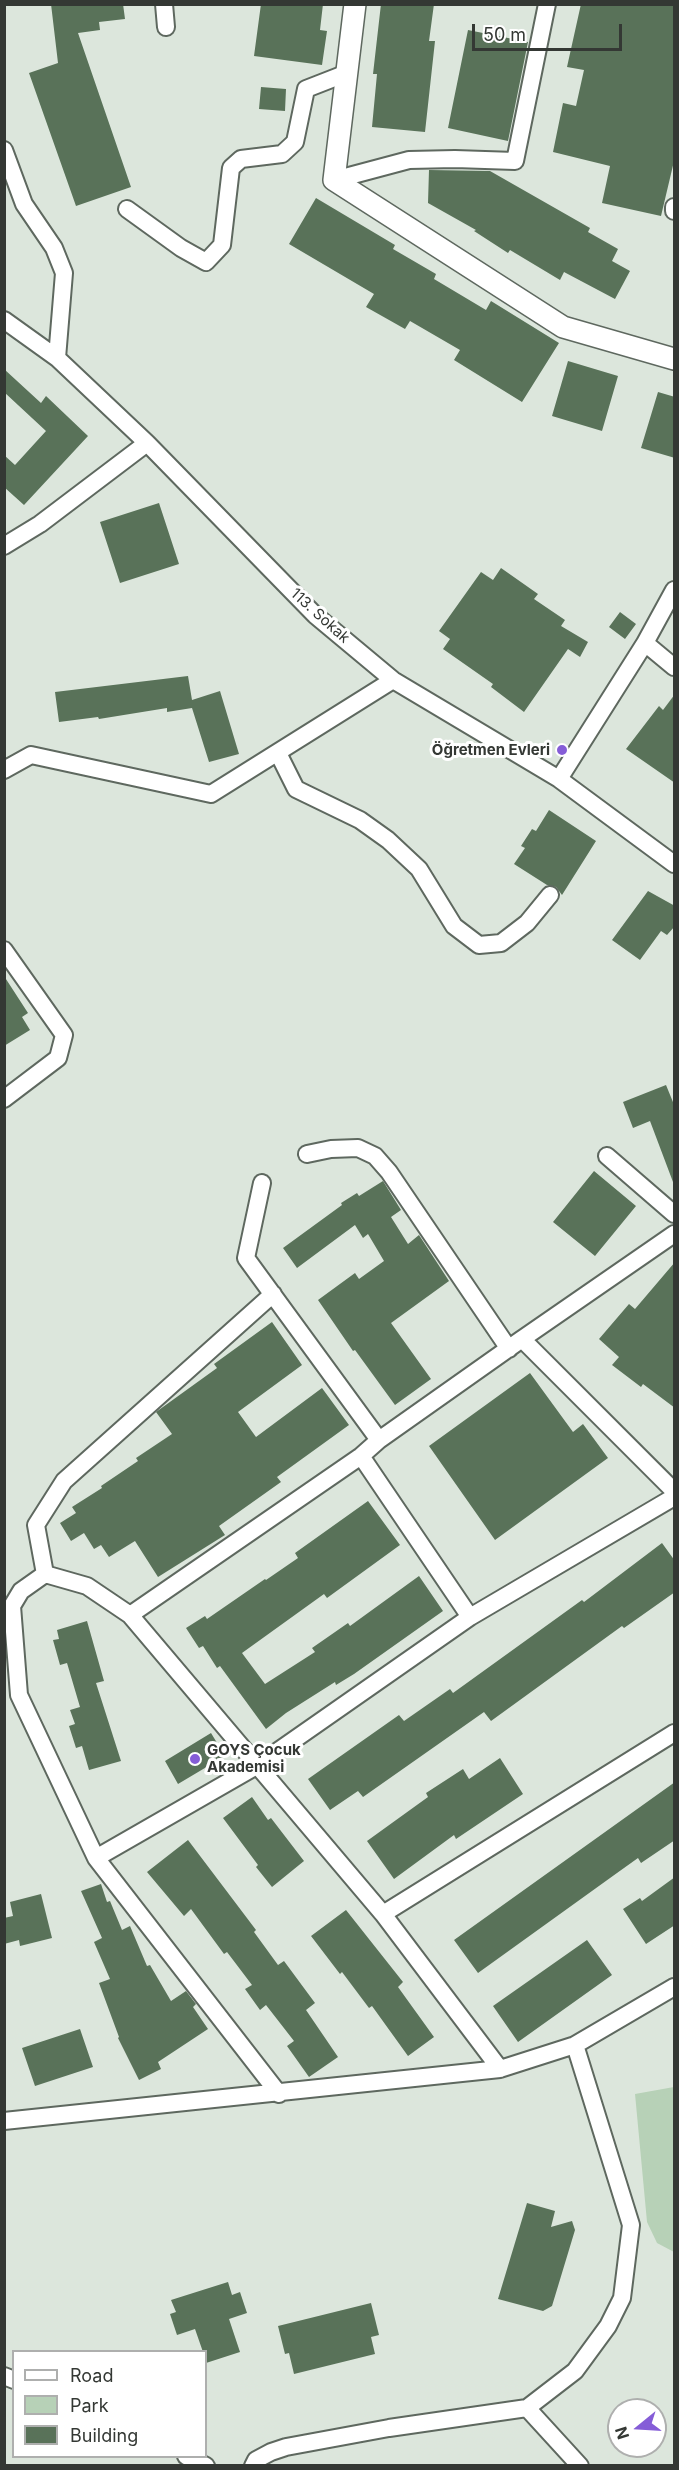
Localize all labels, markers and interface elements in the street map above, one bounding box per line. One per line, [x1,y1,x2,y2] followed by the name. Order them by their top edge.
[475,12,625,50] scale bar
[483,24,526,45] text: 50 m
[287,585,353,647] street label: 113. Sokak
[432,741,550,759] place label: Öğretmen Evleri
[555,743,569,757] marker: Öğretmen Evleri
[207,1741,301,1776] place label: GOYS Çocuk Akademisi
[188,1752,202,1766] marker: GOYS Çocuk Akademisi
[12,2350,207,2458] legend
[70,2365,113,2386] text: Road
[70,2395,109,2416] text: Park
[607,2398,667,2458] north arrow
[610,2424,633,2442] text: N
[70,2425,138,2446] text: Building

